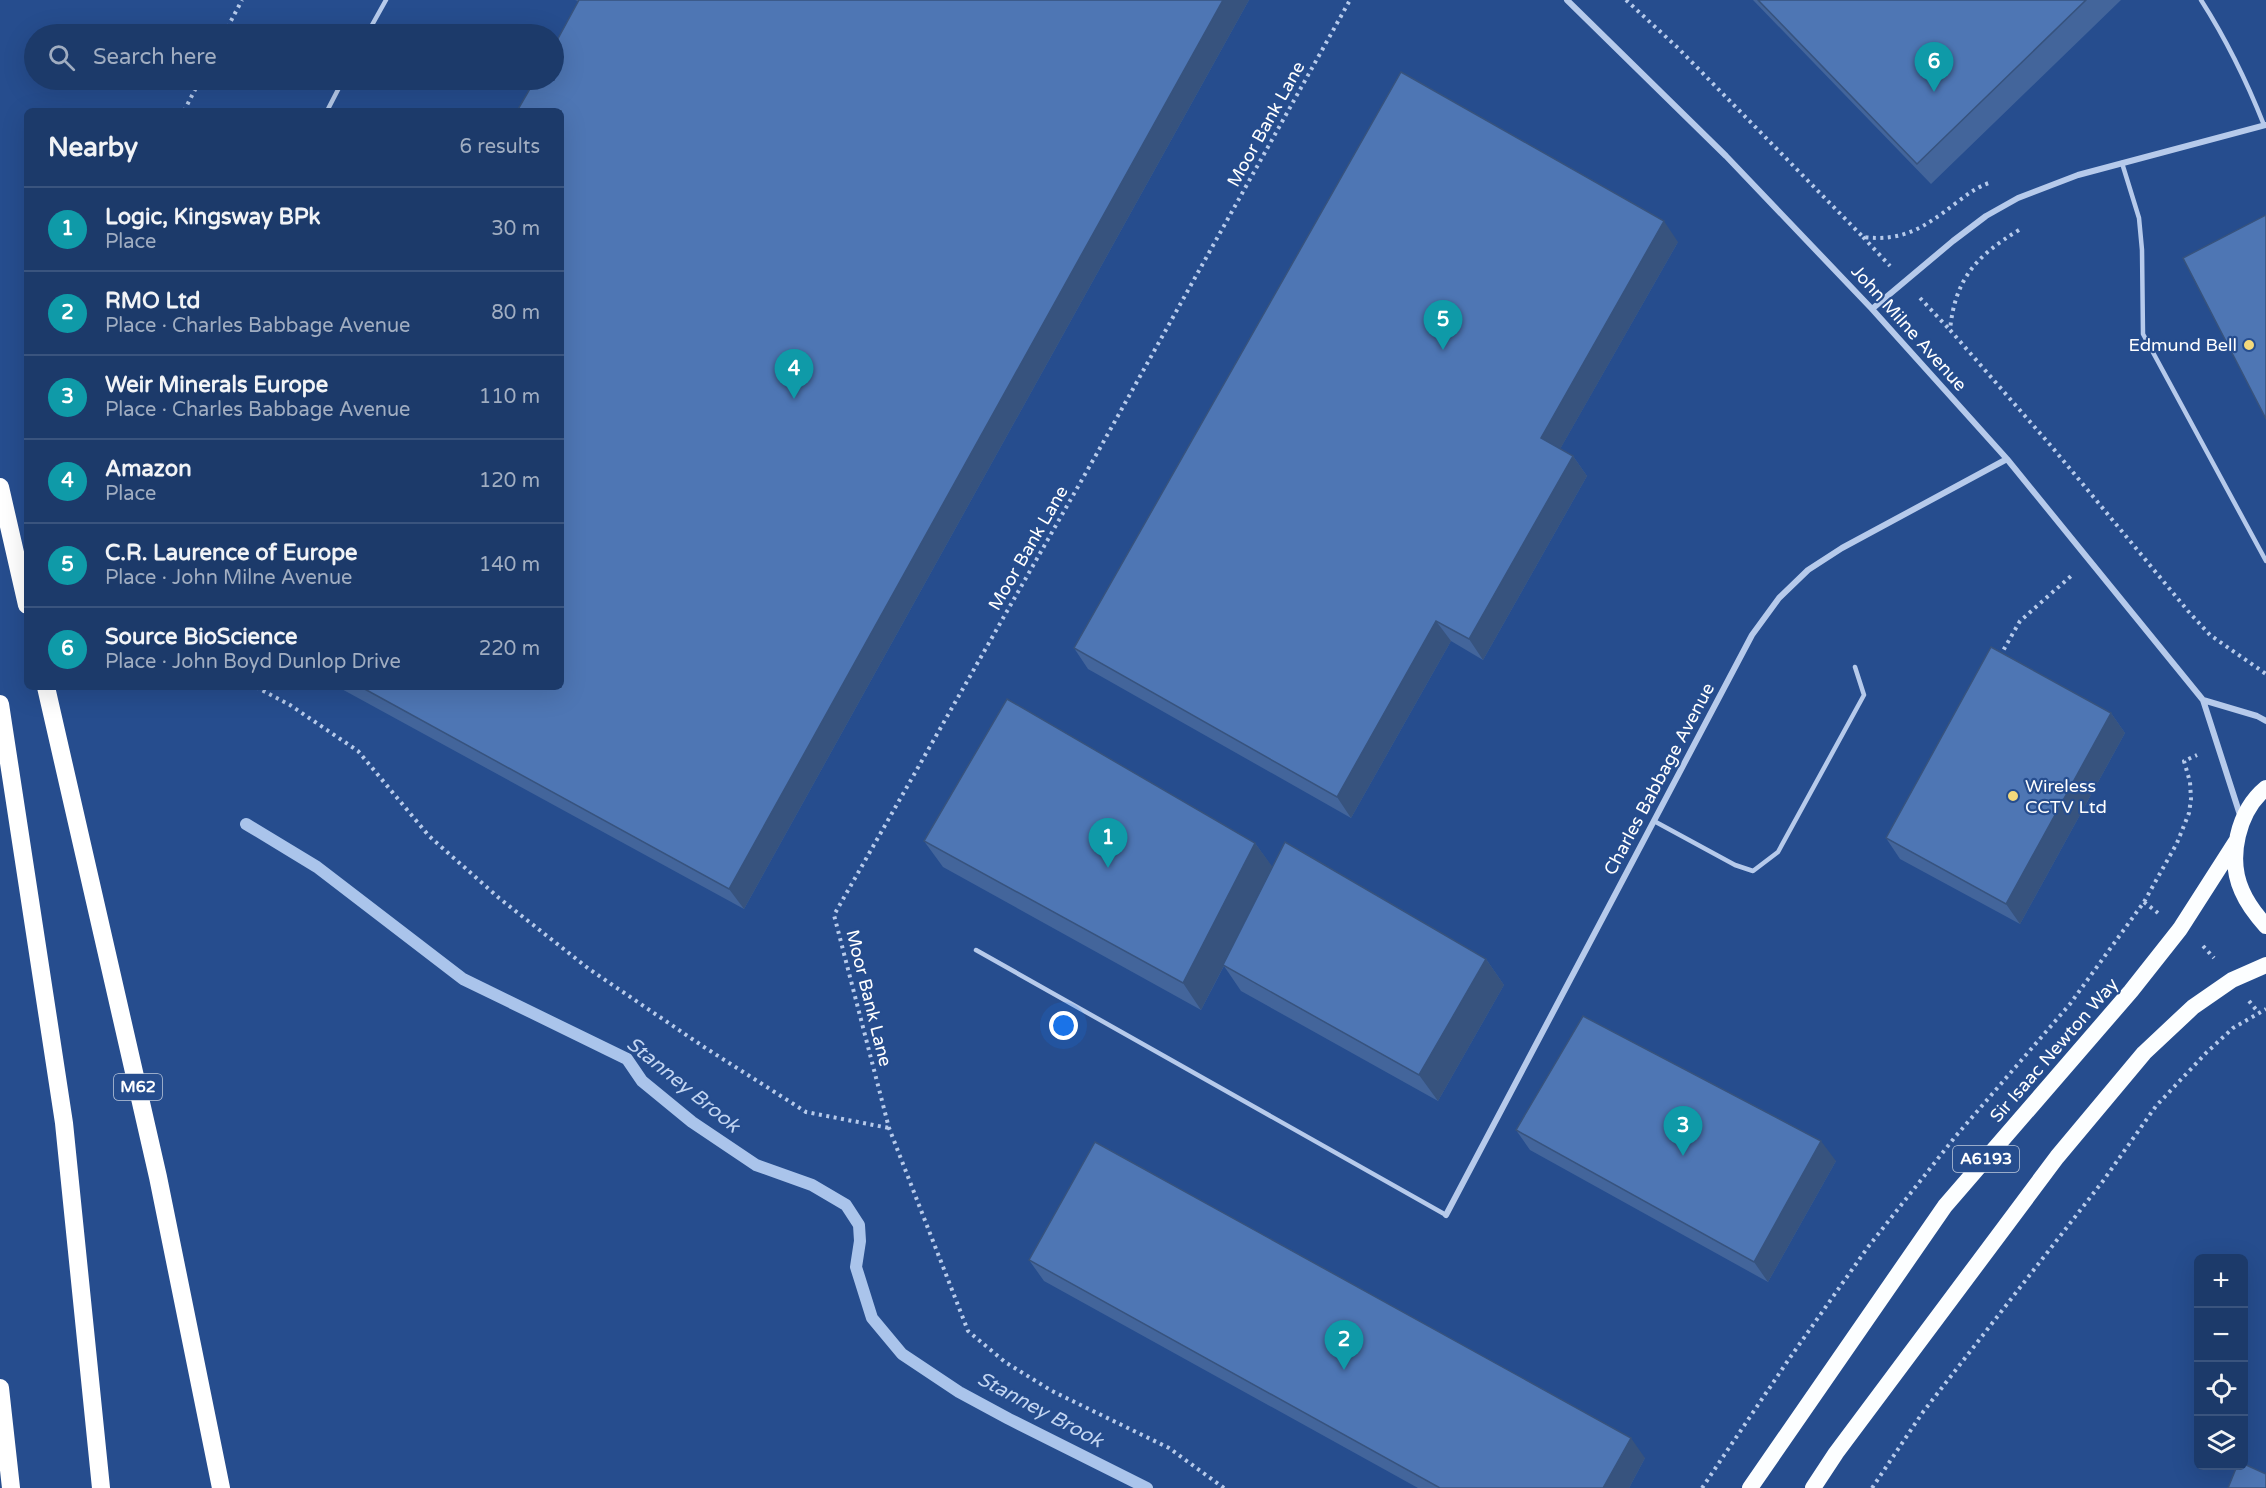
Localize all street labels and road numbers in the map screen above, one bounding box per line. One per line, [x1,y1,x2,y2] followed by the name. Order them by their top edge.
[1222,57,1310,191] street label: Moor Bank Lane
[1847,260,1971,396] street label: John Milne Avenue
[983,482,1073,614] street label: Moor Bank Lane
[1599,679,1719,879] street label: Charles Babbage Avenue
[841,927,897,1069] street label: Moor Bank Lane
[1985,973,2123,1127] street label: Sir Isaac Newton Way
[114,1074,162,1100] road number: M62
[1953,1146,2019,1172] road number: A6193

